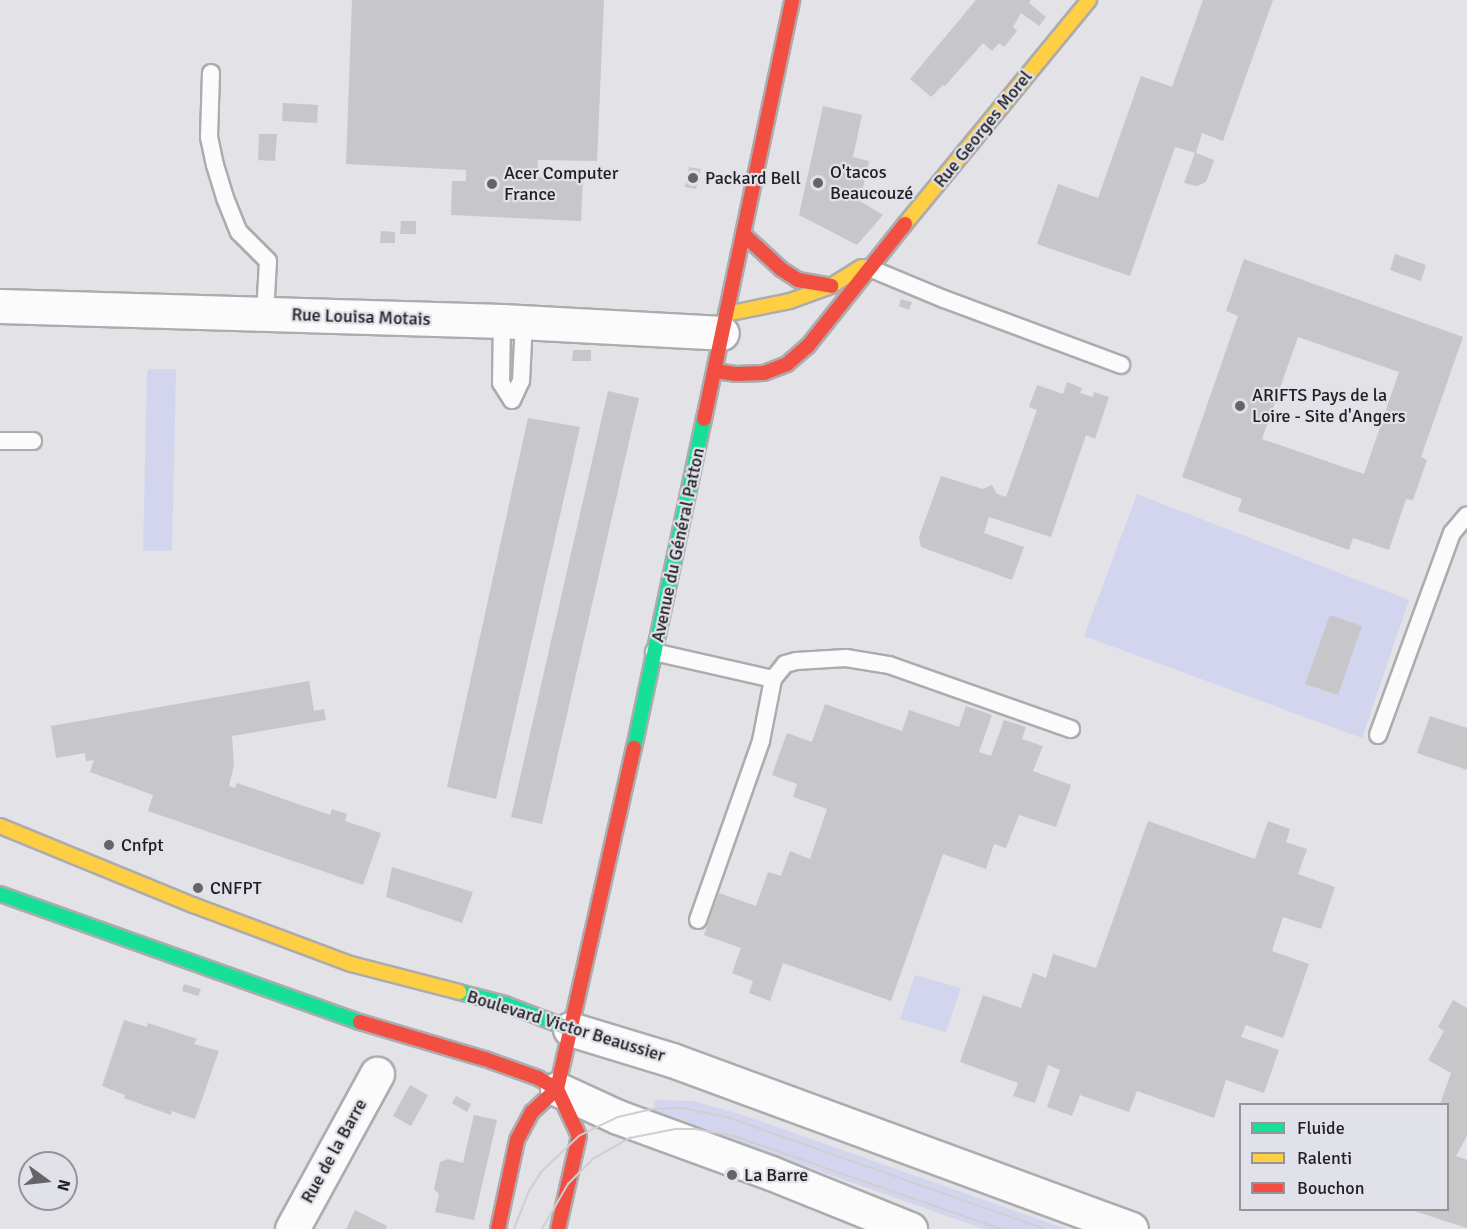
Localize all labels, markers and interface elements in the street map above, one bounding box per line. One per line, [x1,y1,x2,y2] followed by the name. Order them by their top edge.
[929,66,1037,192] street label: Rue Georges Morel
[830,162,913,204] place label: O'tacos Beaucouzé
[504,163,618,206] place label: Acer Computer France
[705,167,801,189] place label: Packard Bell
[686,171,700,185] marker: Packard Bell
[811,176,825,190] marker: O'tacos Beaucouzé
[485,177,499,191] marker: Acer Computer France
[291,304,431,330] street label: Rue Louisa Motais
[1252,385,1406,428] place label: ARIFTS Pays de la Loire - Site d'Angers
[1233,399,1247,413] marker: ARIFTS Pays de la Loire - Site d'Angers
[647,446,709,644] street label: Avenue du Général Patton
[121,834,164,856] place label: Cnfpt
[102,838,116,852] marker: Cnfpt
[210,877,262,899] place label: CNFPT
[191,881,205,895] marker: CNFPT
[464,986,668,1066] street label: Boulevard Victor Beaussier
[296,1095,372,1207] street label: Rue de la Barre
[1239,1103,1449,1211] legend
[1297,1117,1345,1139] text: Fluide
[1297,1147,1352,1169] text: Ralenti
[18,1151,78,1211] north arrow
[744,1164,808,1186] place label: La Barre
[725,1168,739,1182] marker: La Barre
[52,1177,75,1193] text: N
[1297,1177,1365,1199] text: Bouchon

